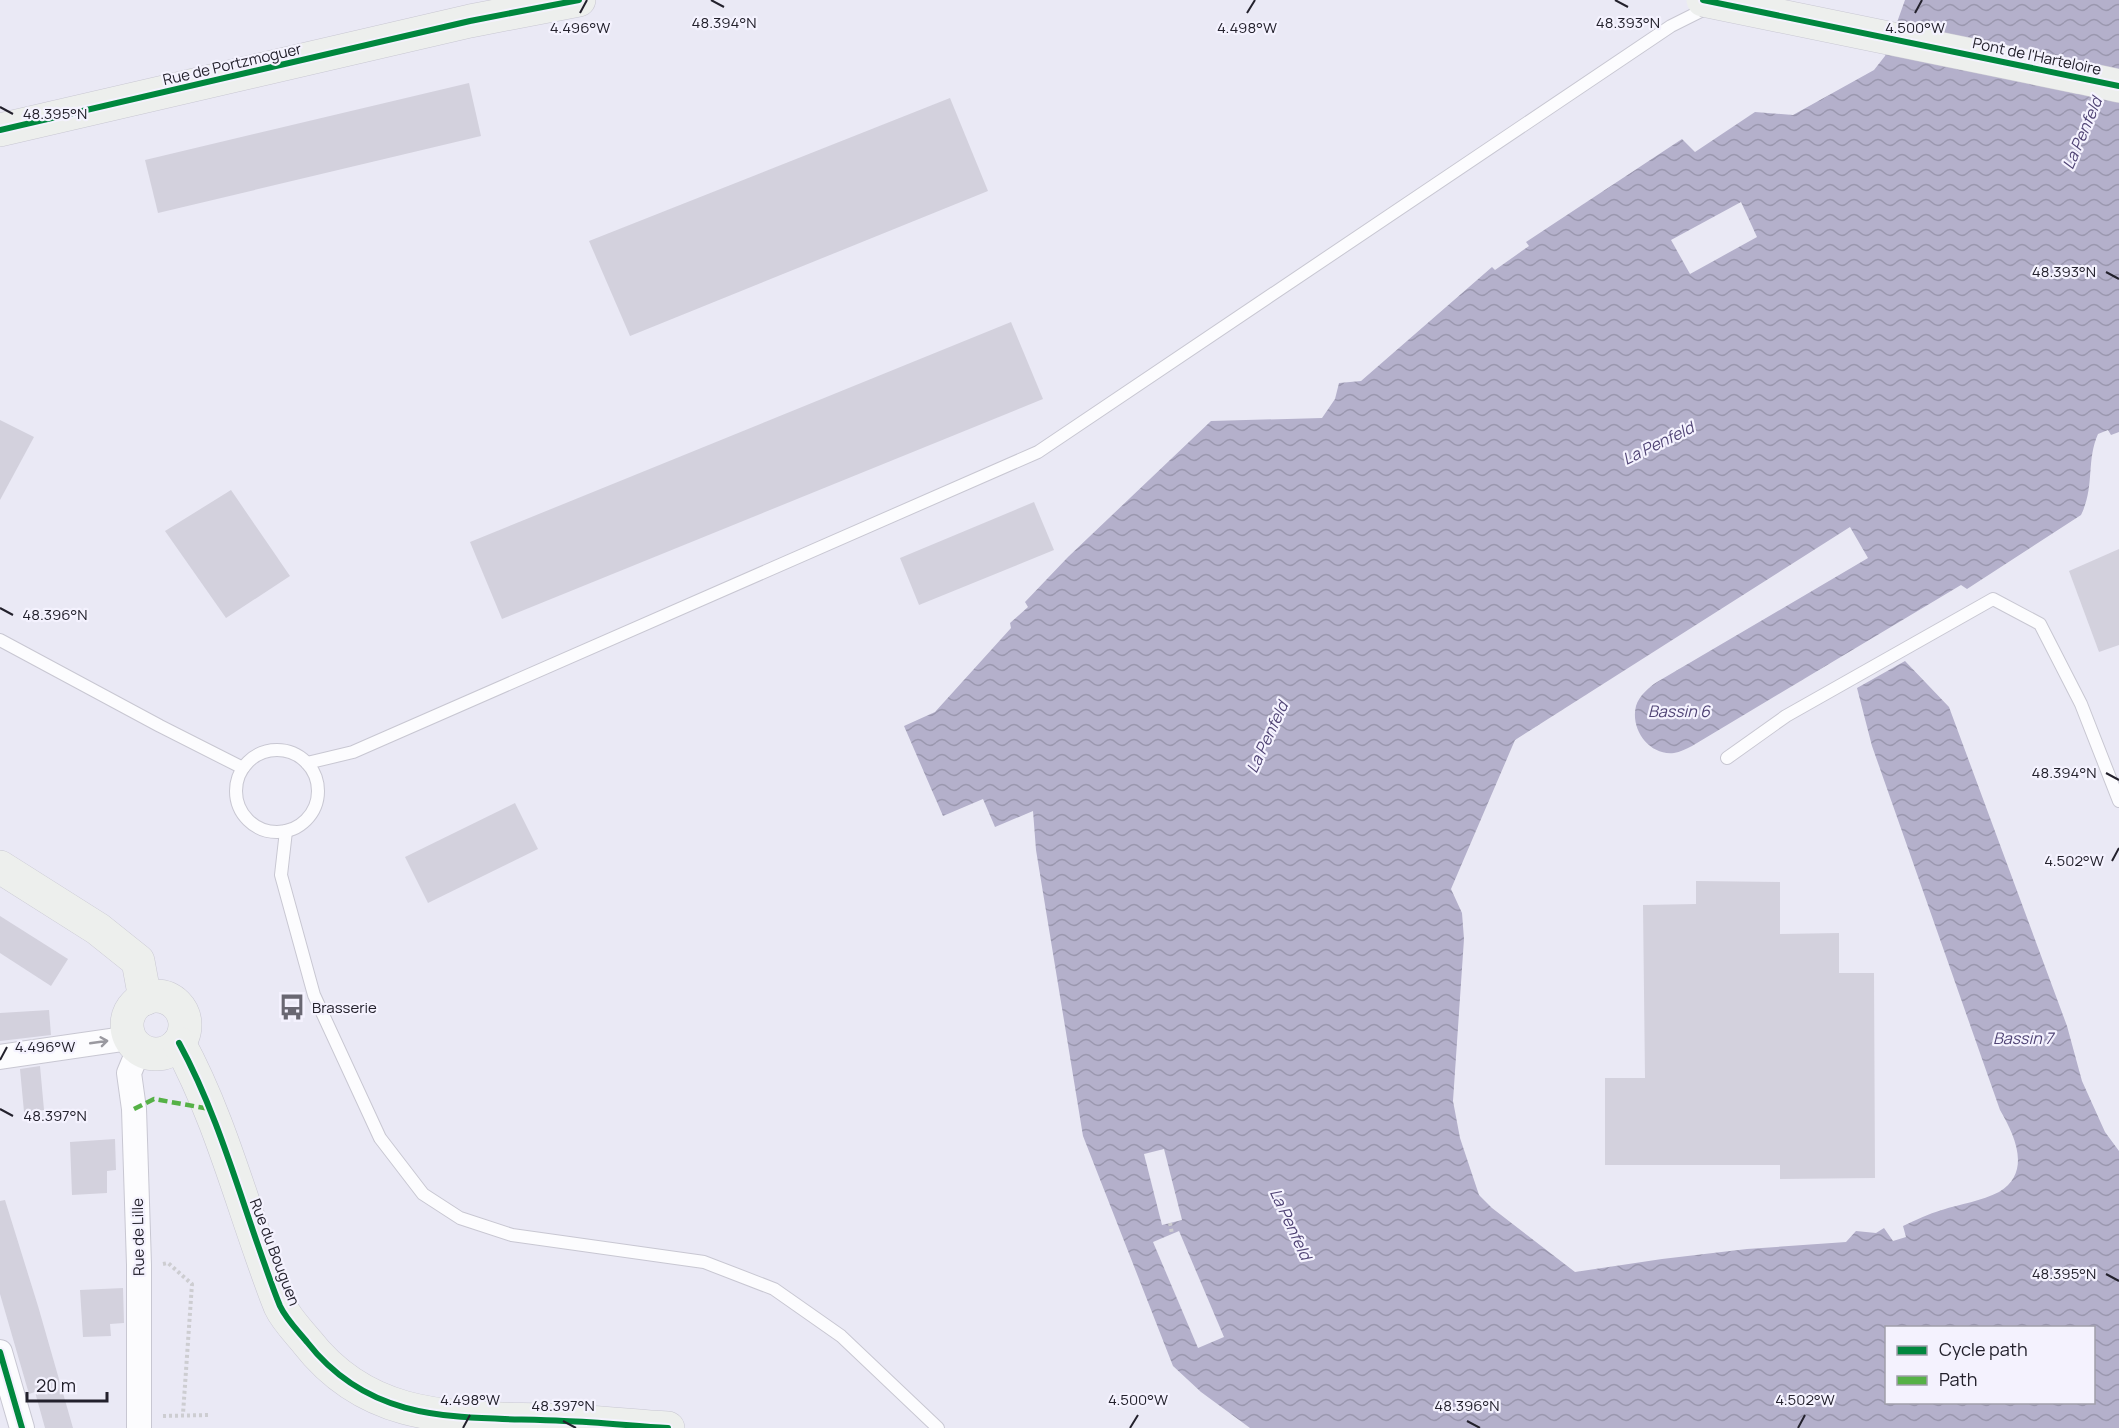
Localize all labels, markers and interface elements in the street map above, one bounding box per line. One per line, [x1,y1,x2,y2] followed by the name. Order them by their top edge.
[692,12,756,33] text: 48.394°N
[1596,12,1660,33] text: 48.393°N
[550,17,610,38] text: 4.496°W
[1217,17,1277,38] text: 4.498°W
[1885,17,1945,38] text: 4.500°W
[1971,32,2104,80] street label: Pont de l'Harteloire
[161,38,304,90] street label: Rue de Portzmoguer
[2057,91,2108,172] water label: La Penfeld
[23,103,87,124] text: 48.395°N
[2032,261,2096,282] text: 48.393°N
[1619,415,1699,470] water label: La Penfeld
[22,604,88,625] text: 48.396°N
[1241,695,1294,776] water label: La Penfeld
[1648,700,1711,722] water label: Bassin 6
[2032,762,2096,783] text: 48.394°N
[2044,850,2104,871] text: 4.502°W
[277,992,307,1022] bus stop icon: Brasserie
[312,997,377,1018] place label: Brasserie
[1993,1027,2056,1049] water label: Bassin 7
[15,1036,75,1057] text: 4.496°W
[89,1037,109,1048] one-way arrow
[23,1105,87,1126] text: 48.397°N
[1265,1185,1318,1266] water label: La Penfeld
[245,1195,305,1309] street label: Rue du Bouguen
[127,1198,149,1276] street label: Rue de Lille
[2032,1263,2096,1284] text: 48.395°N
[1885,1326,2095,1404] legend
[1939,1337,2028,1361] text: Cycle path
[27,1365,106,1403] scale bar
[1939,1367,1977,1391] text: Path
[36,1373,76,1397] text: 20 m
[440,1389,500,1410] text: 4.498°W
[1108,1389,1168,1410] text: 4.500°W
[1775,1389,1835,1410] text: 4.502°W
[531,1395,595,1416] text: 48.397°N
[1434,1395,1500,1416] text: 48.396°N

